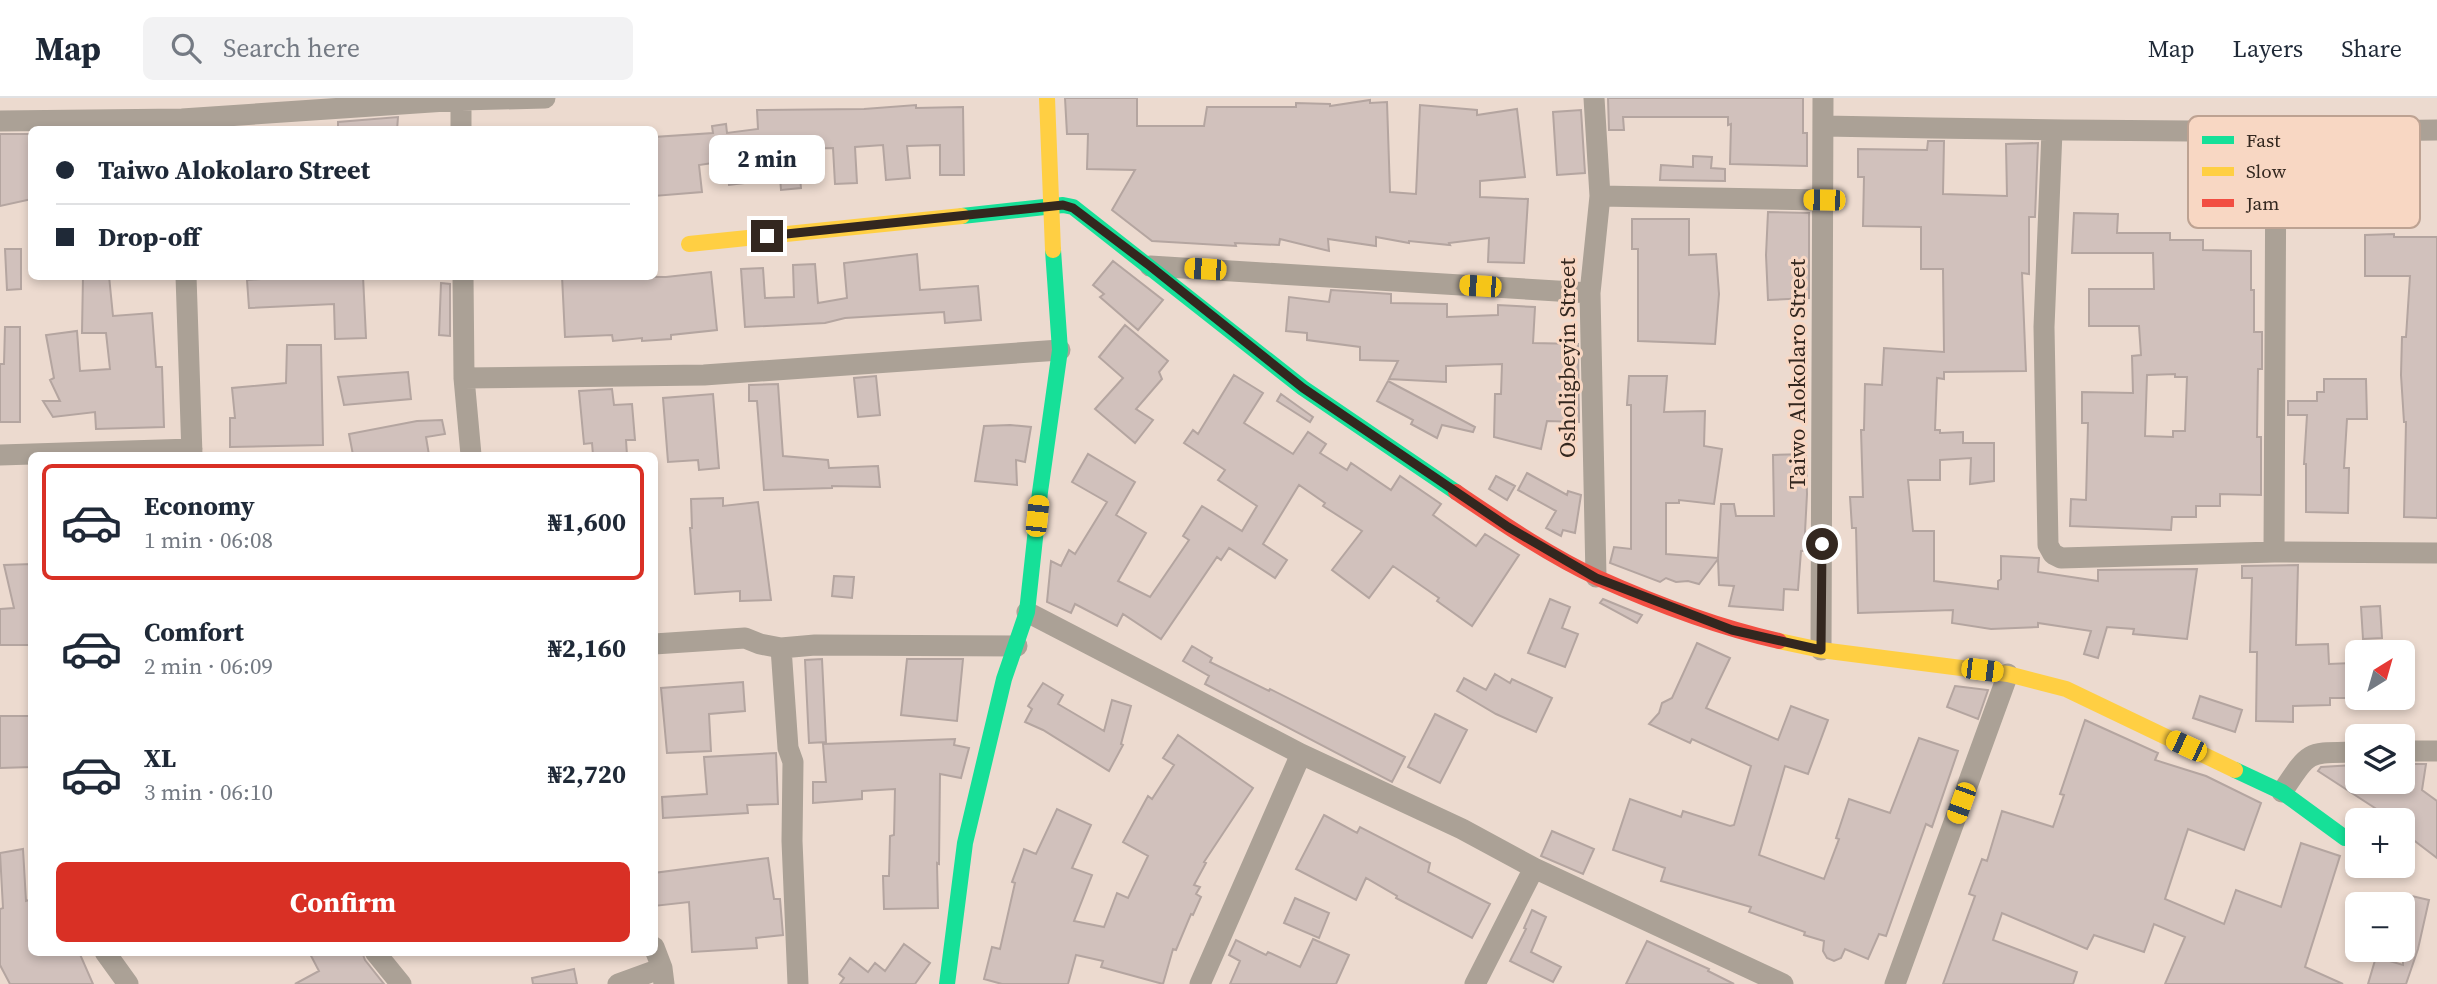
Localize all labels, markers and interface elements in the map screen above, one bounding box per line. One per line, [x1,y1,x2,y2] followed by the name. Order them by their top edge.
[143,17,633,80] search box
[35,26,101,71] text: Map
[167,29,205,67] icon: search
[223,30,360,66] text: Search here
[2148,32,2195,65] text: Map
[2233,32,2303,65] text: Layers
[2341,32,2402,65] text: Share
[2188,116,2420,228] legend
[2246,127,2281,153] text: Fast
[709,135,825,184] callout: 2 min
[737,143,797,175] text: 2 min
[98,152,370,188] text: Taiwo Alokolaro Street
[2246,158,2287,184] text: Slow
[1803,189,1846,211] car
[2245,190,2279,216] text: Jam
[98,219,200,255] text: Drop-off
[751,220,783,252] route end
[1184,257,1227,281] car
[1551,258,1583,458] street label: Osholigbeyin Street
[1781,258,1813,489] street label: Taiwo Alokolaro Street
[1459,274,1502,298] car
[144,488,255,524] text: Economy
[60,491,123,554] icon: car
[1025,494,1050,538] car
[548,504,626,540] text: ₦1,600
[144,524,273,556] text: 1 min · 06:08
[1806,528,1838,560] route start
[144,614,244,650] text: Comfort
[60,617,123,680] icon: car
[548,630,626,666] text: ₦2,160
[2345,640,2415,710] north arrow
[2345,640,2415,962] map controls
[144,650,273,682] text: 2 min · 06:09
[1960,657,2005,683] car
[2345,724,2415,794] button: layers
[2163,728,2210,764] car
[144,740,176,776] text: XL
[60,743,123,806] icon: car
[548,756,626,792] text: ₦2,720
[144,776,273,808] text: 3 min · 06:10
[1944,780,1979,826] car
[2345,808,2415,878] button: +
[56,862,630,942] button: Confirm
[2345,892,2415,962] button: −

